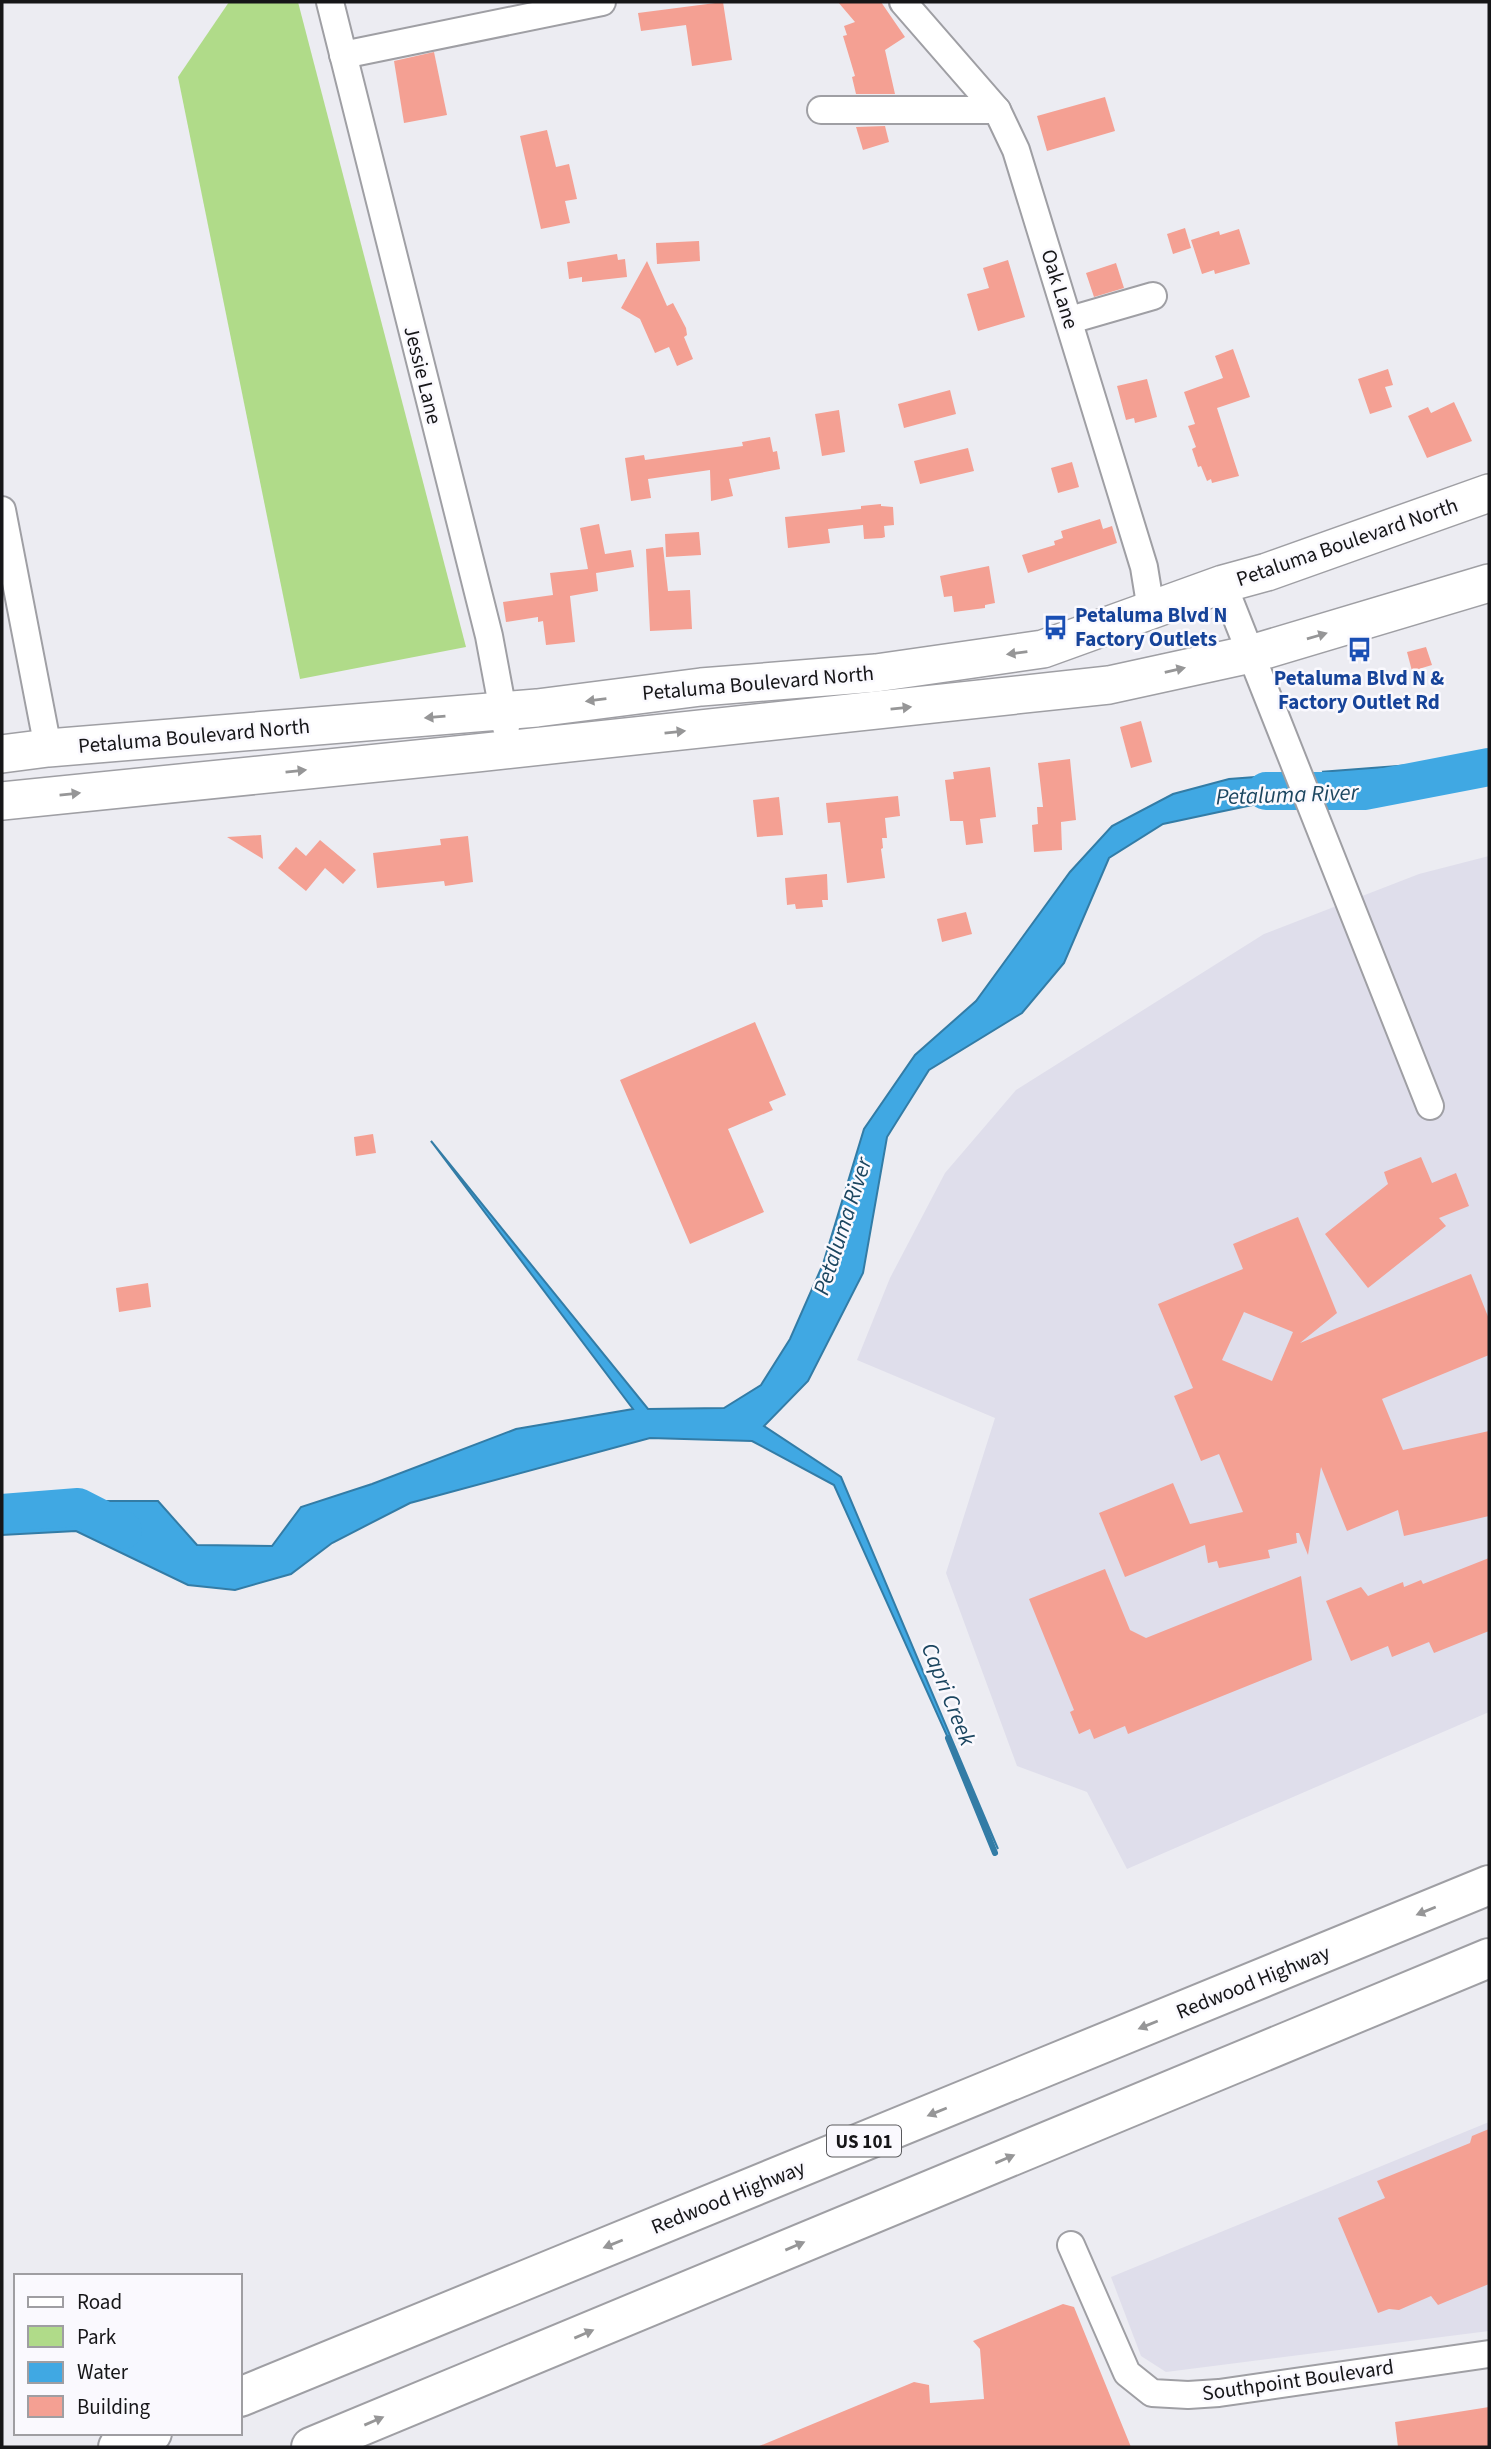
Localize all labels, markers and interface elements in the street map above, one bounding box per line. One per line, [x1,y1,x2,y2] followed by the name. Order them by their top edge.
[1034,245,1086,333] street label: Oak Lane
[396,323,450,427] street label: Jessie Lane
[1232,490,1462,594] street label: Petaluma Boulevard North
[1075,600,1227,654] place label: Petaluma Blvd N Factory Outlets
[1041,613,1069,641] bus stop icon: Petaluma Blvd N Factory Outlets
[1307,630,1328,640] one-way arrow
[1345,635,1373,663] bus stop icon: Petaluma Blvd N & Factory Outlet Rd
[1006,648,1028,659] one-way arrow
[641,658,875,708] street label: Petaluma Boulevard North
[1274,663,1444,717] place label: Petaluma Blvd N & Factory Outlet Rd
[1164,664,1186,675] one-way arrow
[585,695,607,706] one-way arrow
[891,702,913,713] one-way arrow
[77,711,311,761] street label: Petaluma Boulevard North
[424,712,446,723] one-way arrow
[664,726,686,737] one-way arrow
[285,766,307,777] one-way arrow
[1215,775,1360,813] water label: Petaluma River
[59,788,81,799] one-way arrow
[805,1152,881,1299] water label: Petaluma River
[913,1638,985,1752] water label: Capri Creek
[1415,1906,1436,1917] one-way arrow
[1172,1937,1335,2027] street label: Redwood Highway
[1137,2020,1158,2031] one-way arrow
[926,2106,947,2117] one-way arrow
[827,2126,901,2156] road number: US 101
[647,2152,810,2242] street label: Redwood Highway
[994,2153,1015,2164] one-way arrow
[603,2239,624,2250] one-way arrow
[784,2241,805,2252] one-way arrow
[14,2274,242,2435] legend
[77,2287,122,2317] text: Road
[77,2322,117,2352] text: Park
[574,2328,595,2339] one-way arrow
[1200,2352,1396,2408] street label: Southpoint Boulevard
[77,2357,129,2387] text: Water
[77,2392,151,2422] text: Building
[364,2415,385,2426] one-way arrow

